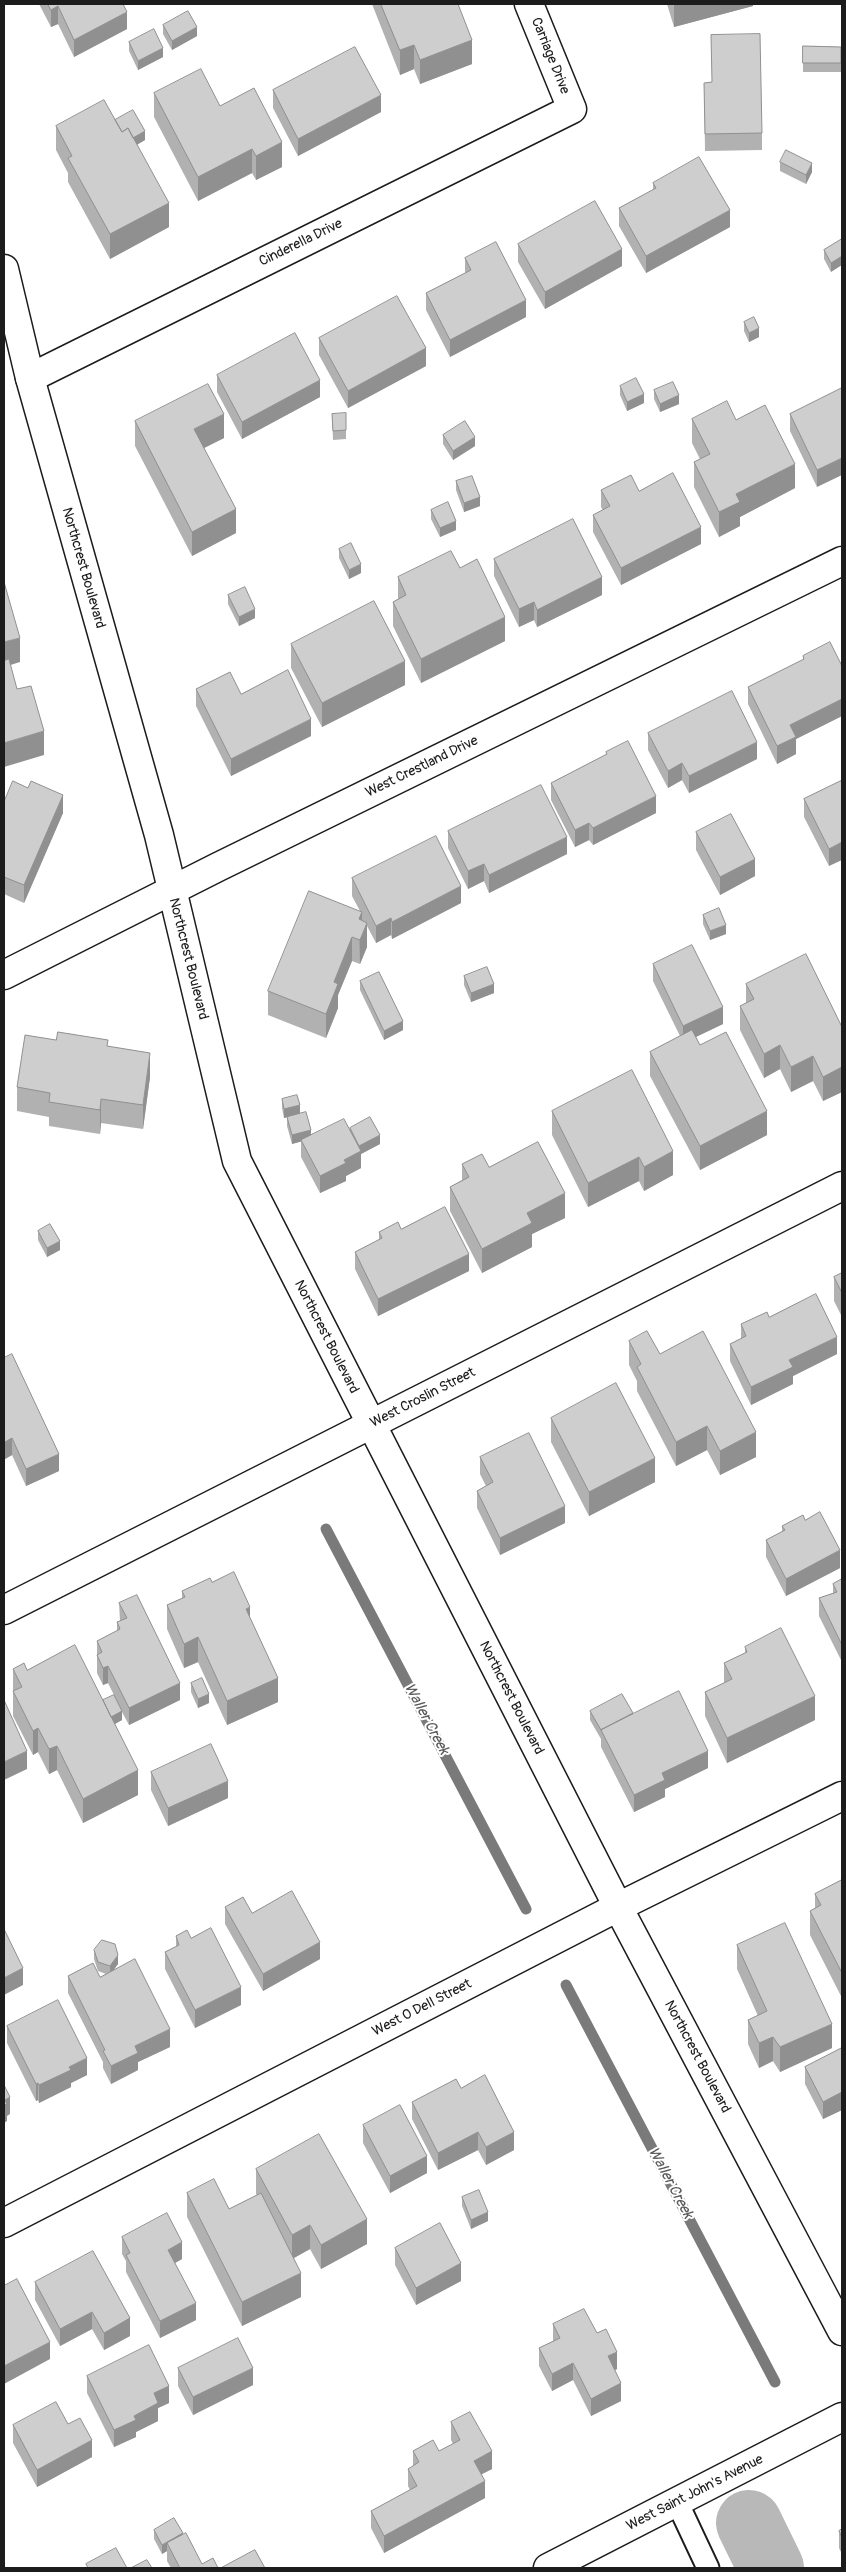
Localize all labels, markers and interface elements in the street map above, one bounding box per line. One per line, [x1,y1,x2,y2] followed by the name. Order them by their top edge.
[527,15,573,97] street label: Carriage Drive
[257,216,345,270] street label: Cinderella Drive
[58,506,108,630] street label: Northcrest Boulevard
[363,732,481,802] street label: West Crestland Drive
[165,896,211,1022] street label: Northcrest Boulevard
[290,1278,362,1396] street label: Northcrest Boulevard
[368,1364,478,1432] street label: West Croslin Street
[475,1639,547,1757] street label: Northcrest Boulevard
[400,1680,452,1758] water label: Waller Creek
[370,1976,474,2040] street label: West O Dell Street
[660,1998,734,2116] street label: Northcrest Boulevard
[644,2144,696,2222] water label: Waller Creek
[624,2451,766,2535] street label: West Saint John's Avenue

